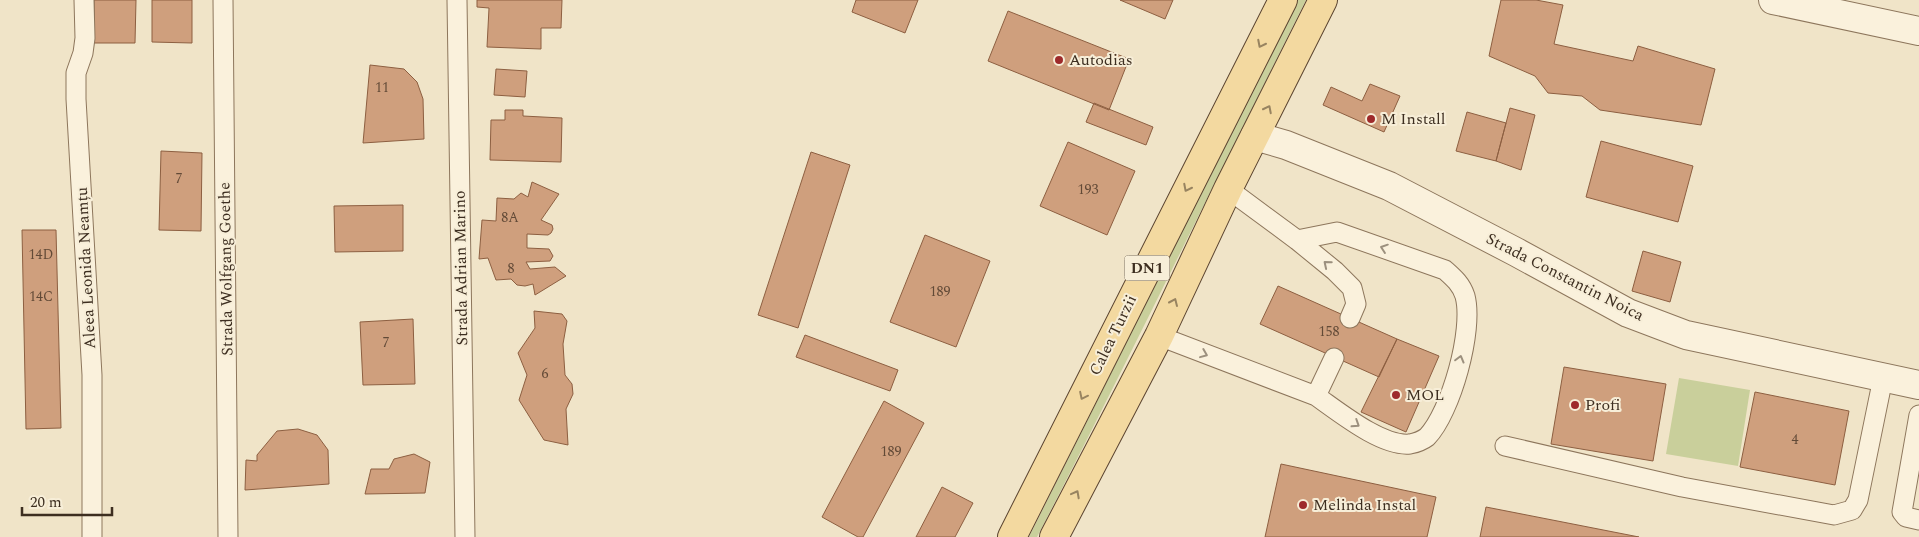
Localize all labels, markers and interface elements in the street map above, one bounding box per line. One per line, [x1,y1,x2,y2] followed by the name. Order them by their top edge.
[1257,38,1267,47] one-way arrow
[1069,48,1133,72] place label: Autodias
[1053,54,1065,66] marker: Autodias
[375,77,389,98] house number: 11
[1262,105,1272,114] one-way arrow
[1381,107,1445,131] place label: M Install
[1365,113,1377,125] marker: M Install
[176,168,183,189] house number: 7
[1078,179,1099,200] house number: 193
[212,182,240,356] street label: Strada Wolfgang Goethe
[1183,183,1193,192] one-way arrow
[70,186,102,350] street label: Aleea Leonida Neamțu
[448,190,474,346] street label: Strada Adrian Marino
[501,207,519,228] house number: 8A
[1482,227,1648,327] street label: Strada Constantin Noica
[1380,243,1389,253] one-way arrow
[29,244,53,265] house number: 14D
[1124,256,1170,280] road number: DN1
[508,258,515,279] house number: 8
[1323,260,1332,269] one-way arrow
[930,281,951,302] house number: 189
[29,286,53,307] house number: 14C
[1083,290,1143,380] street label: Calea Turzii
[1168,298,1178,307] one-way arrow
[1319,321,1340,342] house number: 158
[383,332,390,353] house number: 7
[1199,348,1208,359] one-way arrow
[1454,354,1465,363] one-way arrow
[542,363,549,384] house number: 6
[1406,383,1444,407] place label: MOL
[1390,389,1402,401] marker: MOL
[1079,391,1089,400] one-way arrow
[1585,393,1621,417] place label: Profi
[1569,399,1581,411] marker: Profi
[1351,418,1360,427] one-way arrow
[1792,429,1799,450] house number: 4
[881,441,902,462] house number: 189
[22,484,112,516] scale bar
[1070,490,1080,499] one-way arrow
[30,491,62,514] text: 20 m
[1313,493,1416,517] place label: Melinda Instal
[1297,499,1309,511] marker: Melinda Instal

